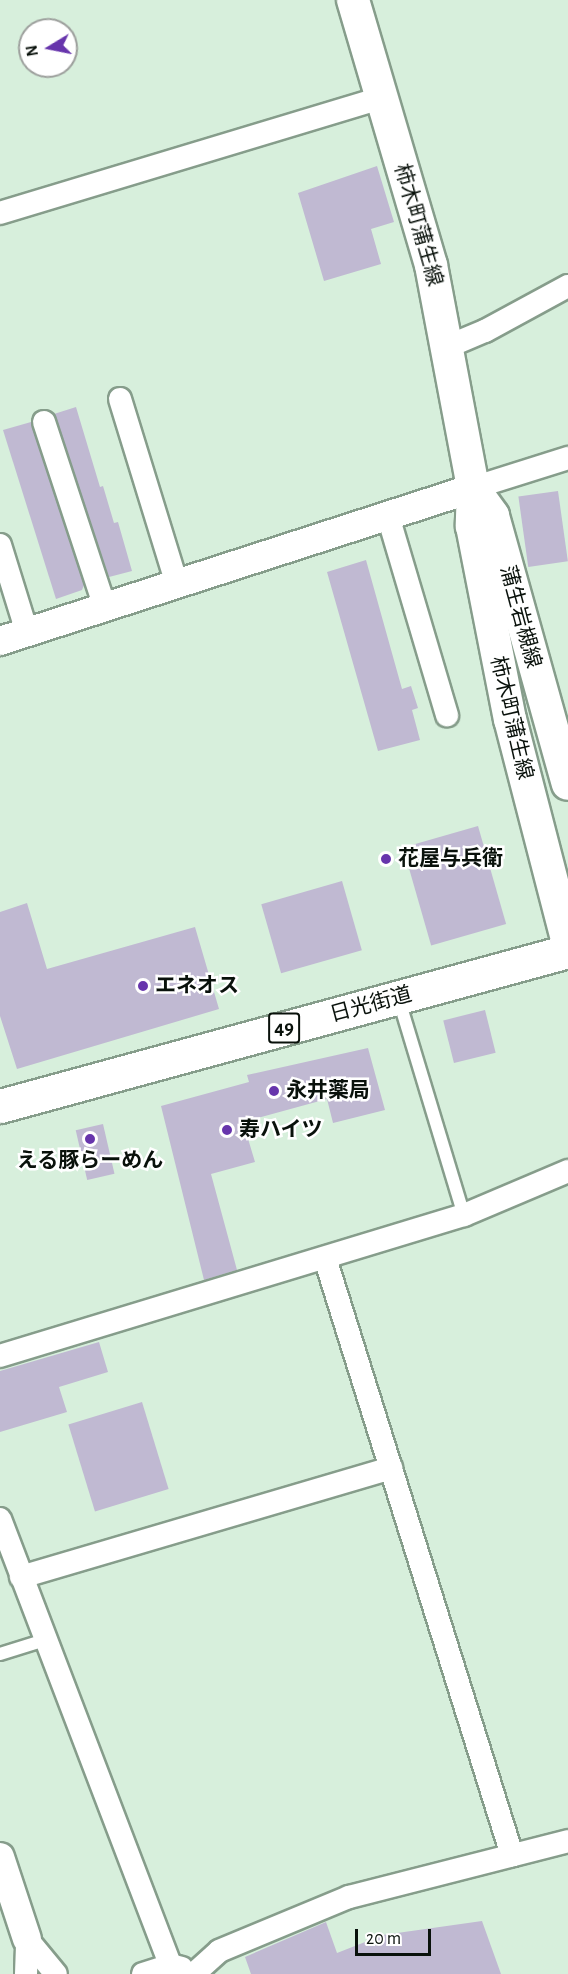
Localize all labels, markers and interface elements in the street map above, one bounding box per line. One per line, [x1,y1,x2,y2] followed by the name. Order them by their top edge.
[18,18,78,78] north arrow
[23,44,41,58] text: N
[389,161,447,289] street label: 柿木町蒲生線
[494,563,546,671] street label: 蒲生岩槻線
[485,654,537,782] street label: 柿木町蒲生線
[398,846,503,872] place label: 花屋与兵衛
[379,852,393,866] marker: 花屋与兵衛
[155,973,239,999] place label: エネオス
[136,979,150,993] marker: エネオス
[327,982,415,1028] street label: 日光街道
[268,1011,300,1045] road number: 49
[286,1078,370,1104] place label: 永井薬局
[267,1084,281,1098] marker: 永井薬局
[239,1117,323,1143] place label: 寿ハイツ
[220,1123,234,1137] marker: 寿ハイツ
[83,1132,97,1146] marker: える豚らーめん
[17,1148,163,1174] place label: える豚らーめん
[358,1917,434,1955] scale bar
[366,1930,401,1948] text: 20 m

